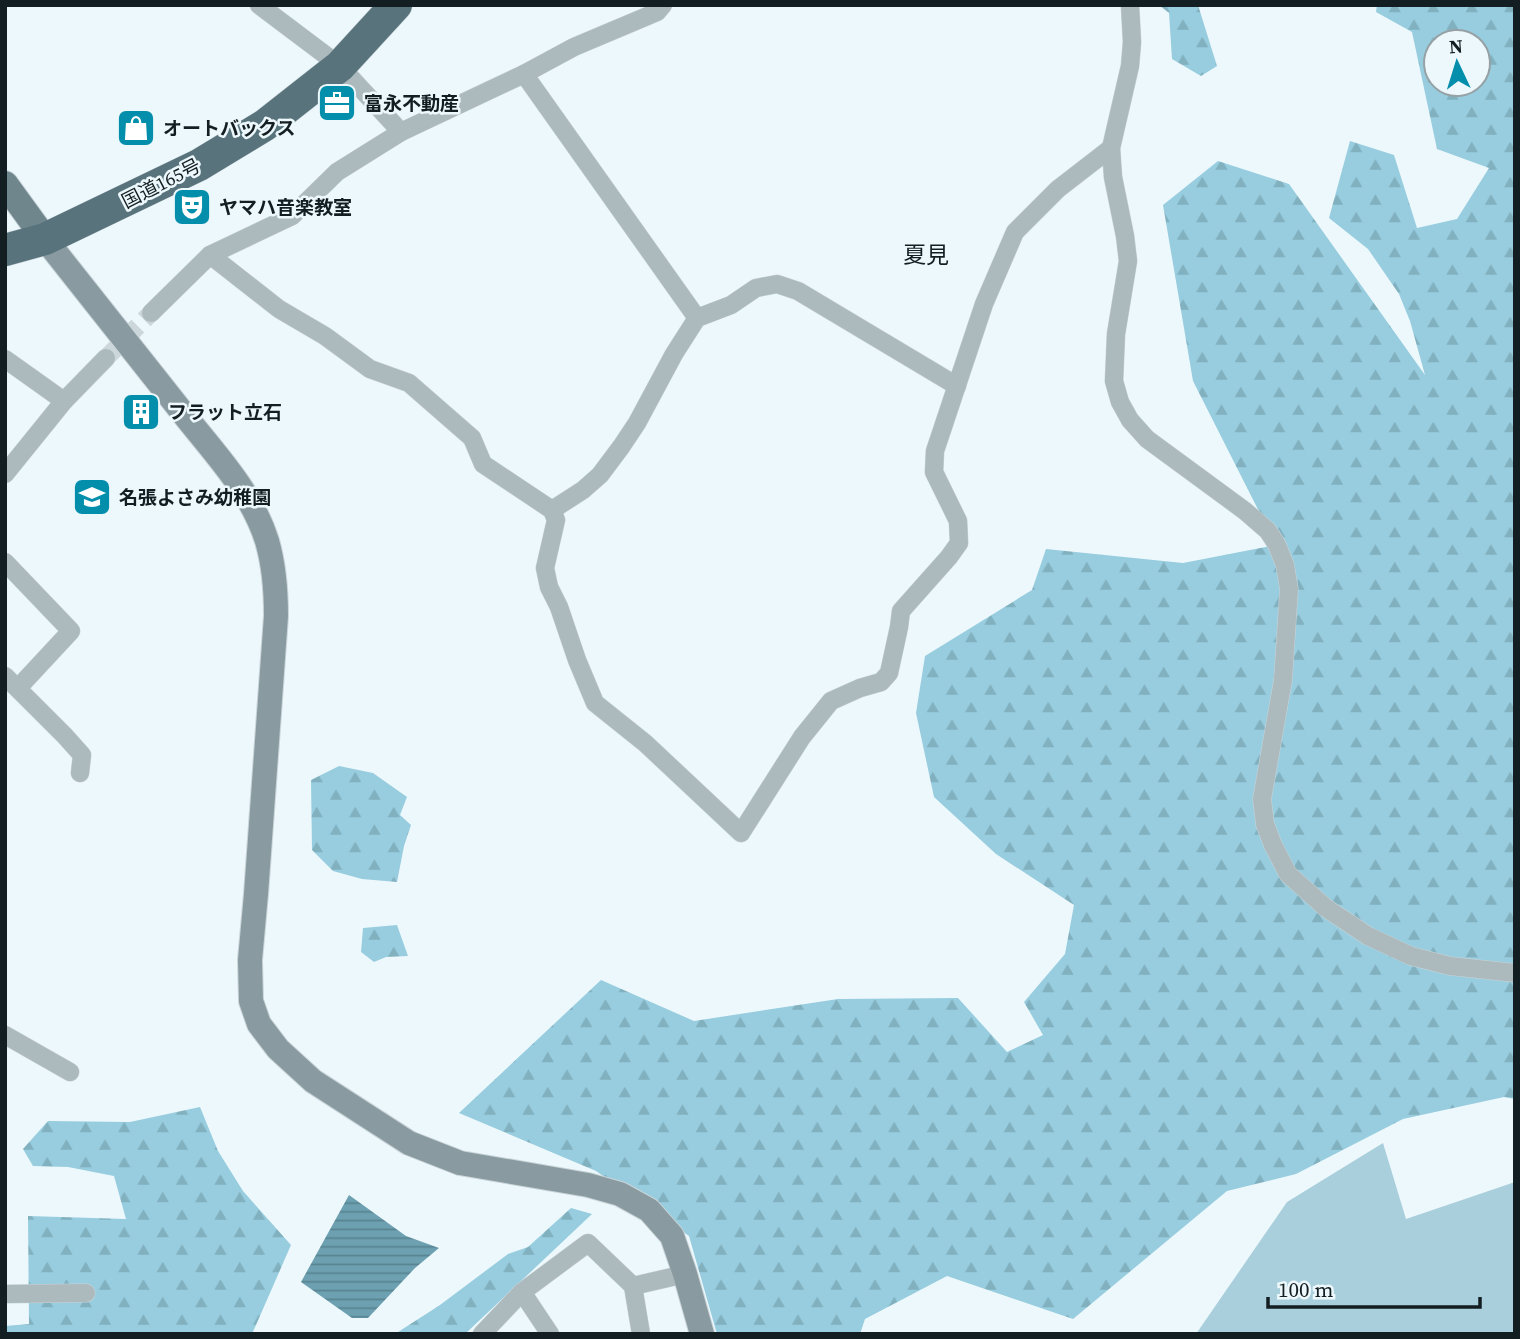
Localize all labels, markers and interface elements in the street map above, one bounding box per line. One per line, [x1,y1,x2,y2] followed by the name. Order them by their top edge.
[1422,28,1492,98] north arrow
[1448,33,1464,59] text: N
[316,82,358,124] office icon: 富永不動産
[364,90,459,116] place label: 富永不動産
[115,107,157,149] shop icon: オートバックス
[163,115,295,141] place label: オートバックス
[117,152,205,214] street label: 国道165号
[171,186,213,228] theatre icon: ヤマハ音楽教室
[219,194,352,220] place label: ヤマハ音楽教室
[903,239,949,271] district label: 夏見
[120,391,162,433] building icon: フラット立石
[168,399,282,425] place label: フラット立石
[71,476,113,518] school or university icon: 名張よさみ幼稚園
[119,484,271,510] place label: 名張よさみ幼稚園
[1268,1266,1480,1310] scale bar
[1278,1275,1333,1304] text: 100 m

